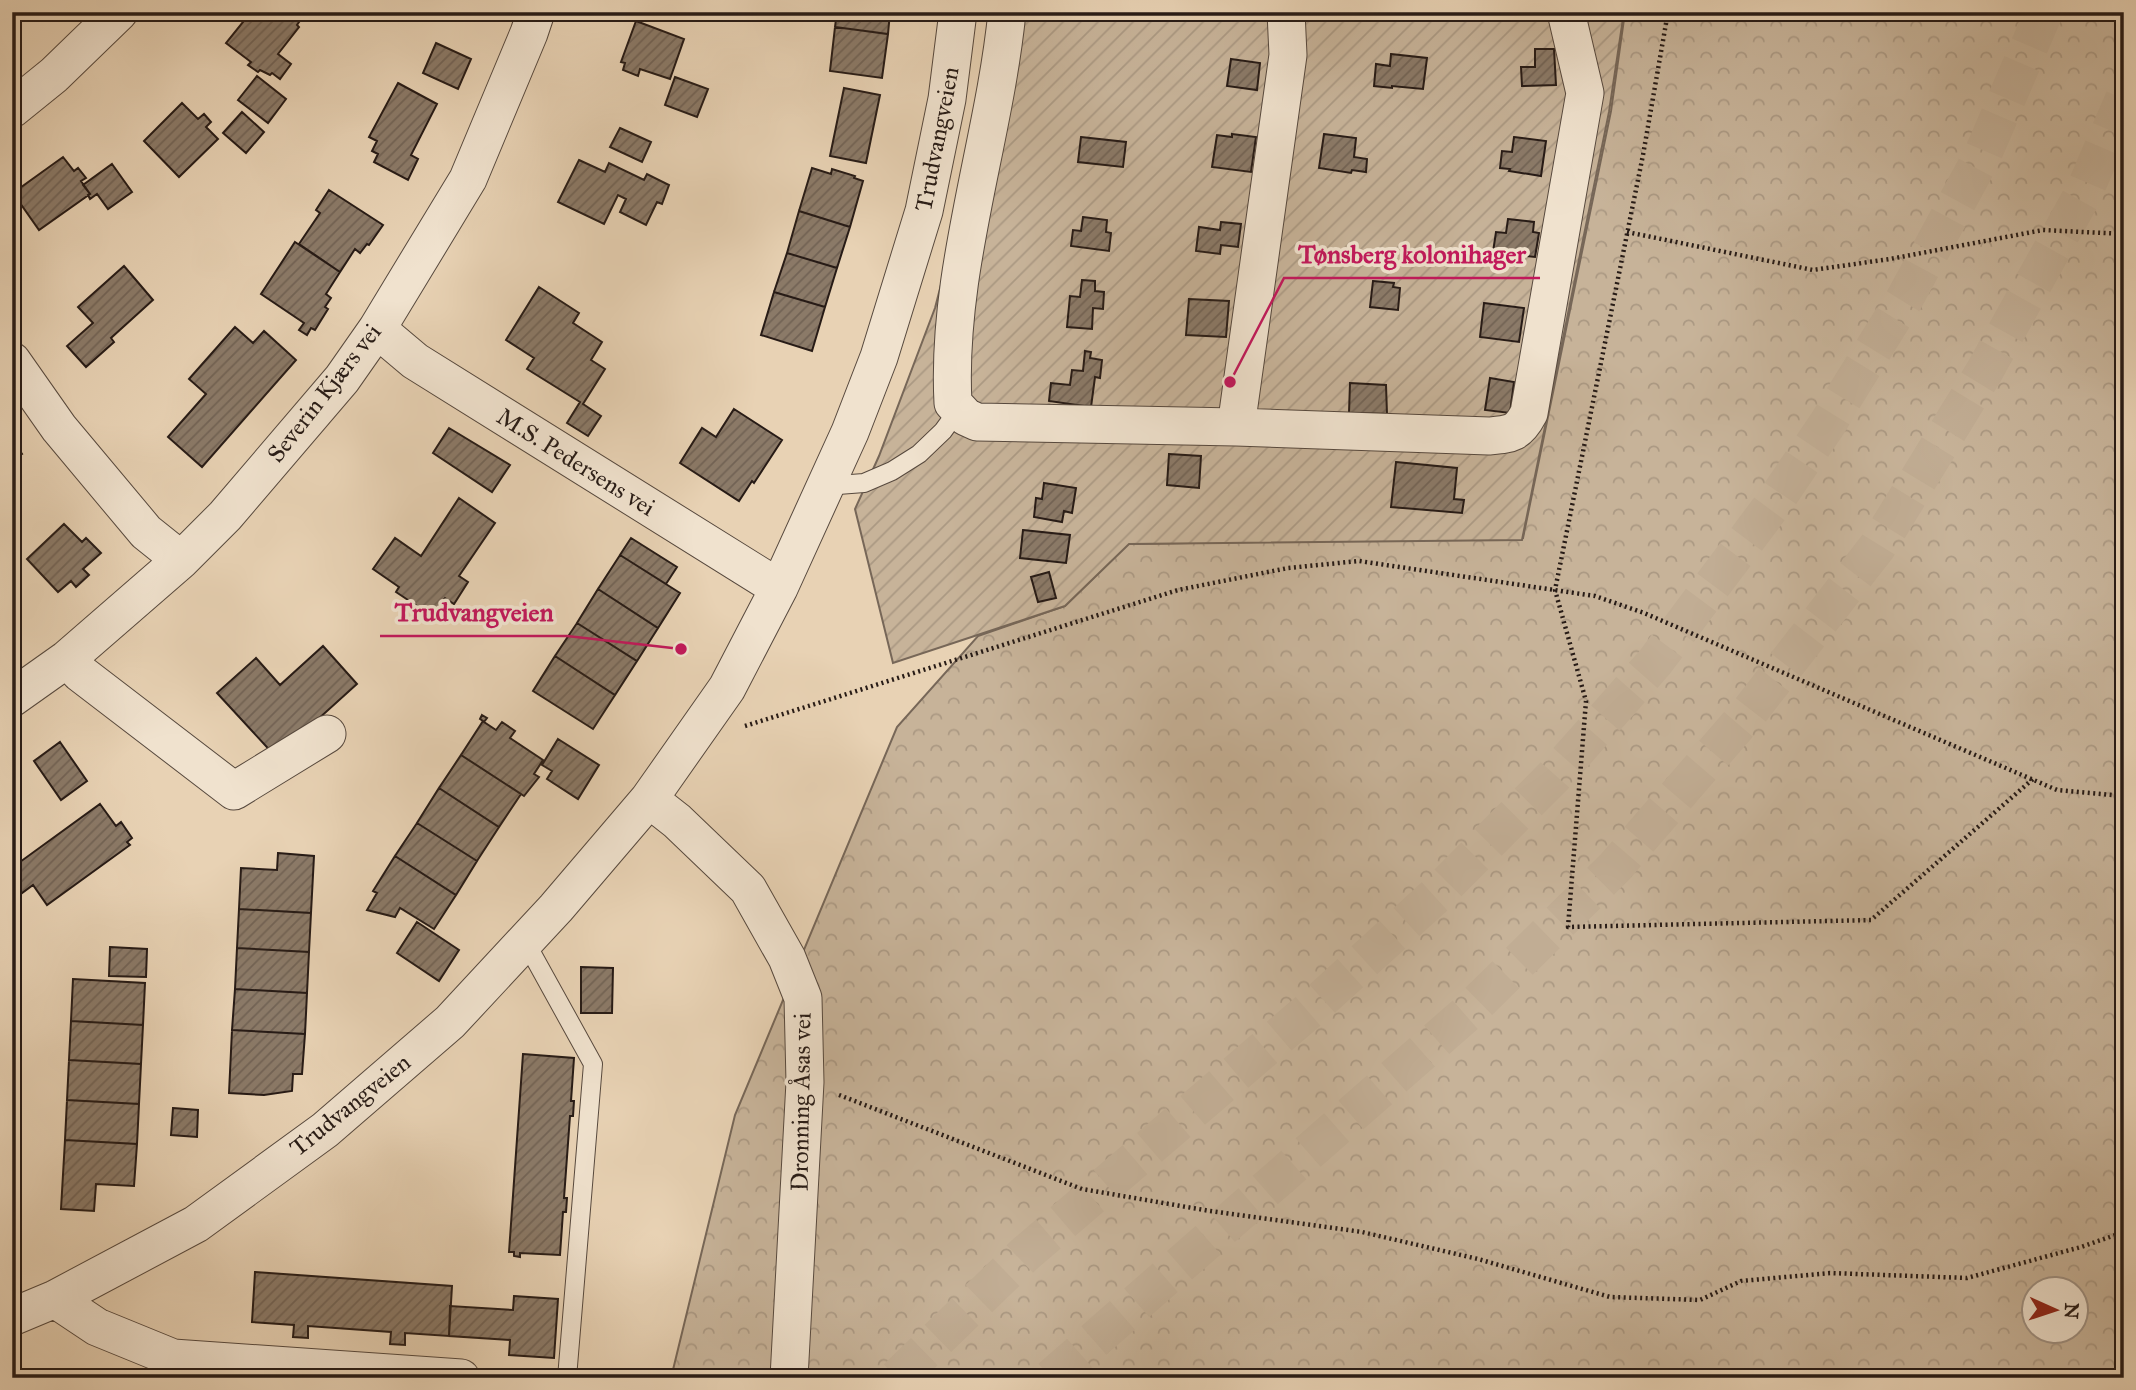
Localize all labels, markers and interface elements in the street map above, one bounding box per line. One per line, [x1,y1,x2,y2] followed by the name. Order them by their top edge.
[908,64,966,214] street label: Trudvangveien
[1284,231,1540,278] callout: Tønsberg kolonihager
[1297,238,1527,271] text: Tønsberg kolonihager
[261,317,388,468] street label: Severin Kjærs vei
[491,401,661,523] street label: M.S. Pedersens vei
[380,589,567,636] callout: Trudvangveien
[394,596,553,629] text: Trudvangveien
[784,1012,818,1192] street label: Dronning Åsas vei
[284,1047,416,1163] street label: Trudvangveien
[2021,1274,2090,1344] north arrow
[2060,1302,2083,1320] text: N

